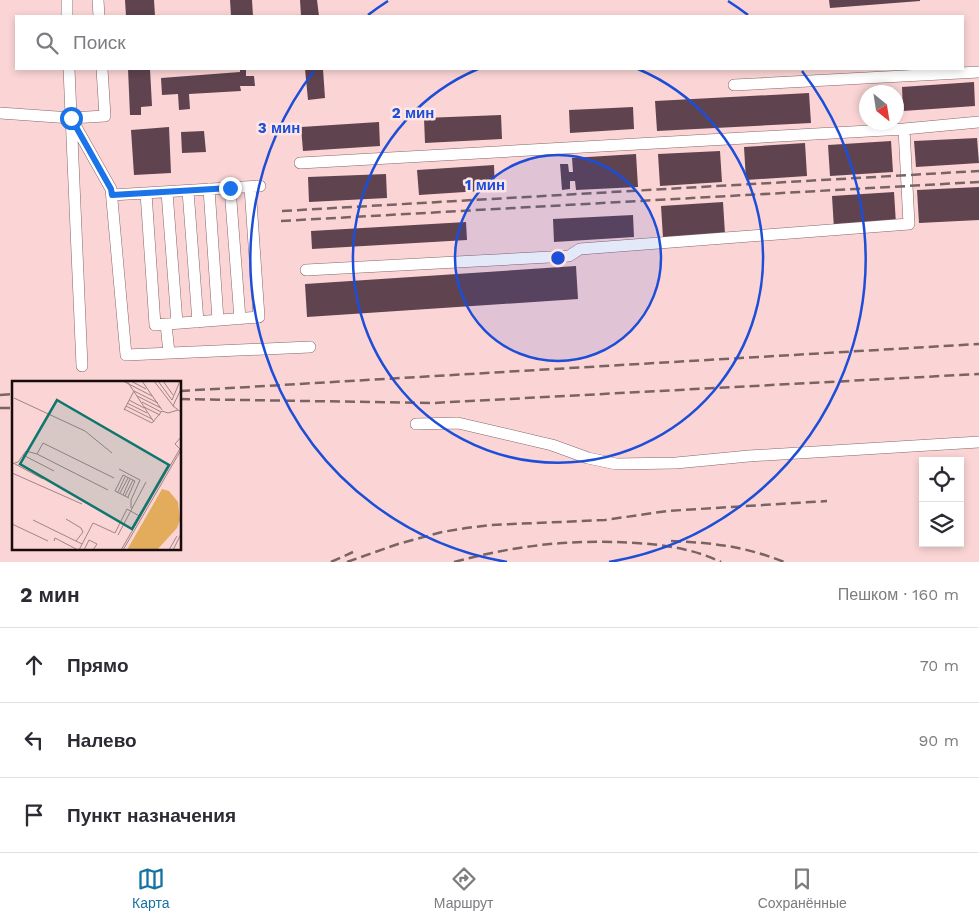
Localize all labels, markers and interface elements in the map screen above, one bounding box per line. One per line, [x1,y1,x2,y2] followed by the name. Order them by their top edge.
[15,15,964,70] search box
[33,29,61,57] icon: search
[73,31,126,54] text: Поиск
[859,85,904,130] north arrow
[392,104,434,122] text: 2 мин
[60,107,83,130] route start
[258,119,300,137] text: 3 мин
[465,176,505,194] text: 1 мин
[219,177,242,200] route end
[549,249,567,267] centre of rings
[12,381,181,550] inset map
[919,457,964,547] map controls
[919,457,964,502] button: locate
[919,502,964,547] button: layers
[20,582,80,607] text: 2 мин
[838,585,959,604] text: Пешком · 160 m
[20,651,48,679] icon: ahead
[67,654,129,677] text: Прямо
[920,656,959,675] text: 70 m
[20,726,48,754] icon: left
[67,729,137,752] text: Налево
[918,731,959,750] text: 90 m
[20,801,48,829] icon: arrive
[67,804,236,827] text: Пункт назначения
[132,865,170,911] tab: Карта
[434,865,493,911] tab: Маршрут
[758,865,847,911] tab: Сохранённые

